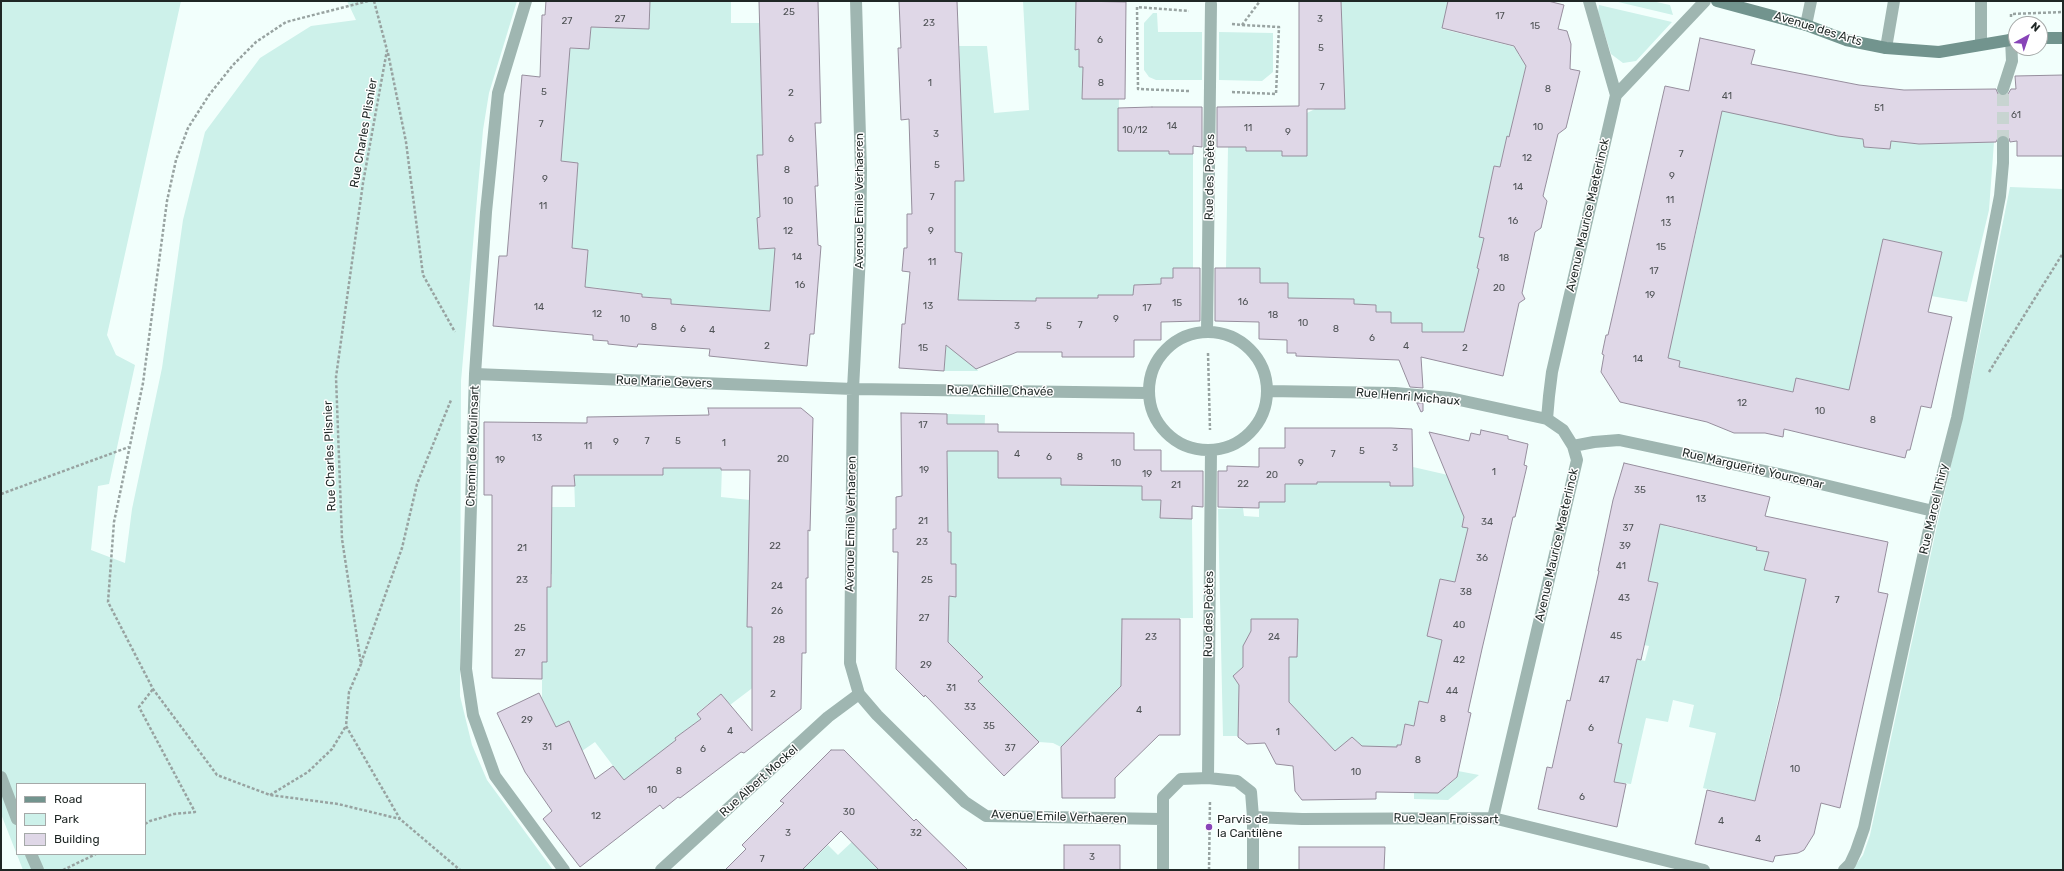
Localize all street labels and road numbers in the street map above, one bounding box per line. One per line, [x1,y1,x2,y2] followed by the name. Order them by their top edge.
[1772,9,1864,49] street label: Avenue des Arts
[347,77,381,189] street label: Rue Charles Plisnier
[853,133,867,269] street label: Avenue Emile Verhaeren
[1202,134,1218,220] street label: Rue des Poètes
[1563,137,1613,293] street label: Avenue Maurice Maeterlinck
[616,373,712,391] street label: Rue Marie Gevers
[947,383,1053,399] street label: Rue Achille Chavée
[464,385,482,507] street label: Chemin de Moulinsart
[1355,385,1461,409] street label: Rue Henri Michaux
[321,400,339,512] street label: Rue Charles Plisnier
[1681,446,1825,492] street label: Rue Marguerite Yourcenar
[843,456,859,592] street label: Avenue Emile Verhaeren
[1917,462,1951,556] street label: Rue Marcel Thiry
[1532,467,1582,623] street label: Avenue Maurice Maeterlinck
[1201,571,1217,657] street label: Rue des Poètes
[717,742,801,820] street label: Rue Albert Mockel
[991,807,1127,827] street label: Avenue Emile Verhaeren
[1393,811,1499,827] street label: Rue Jean Froissart

